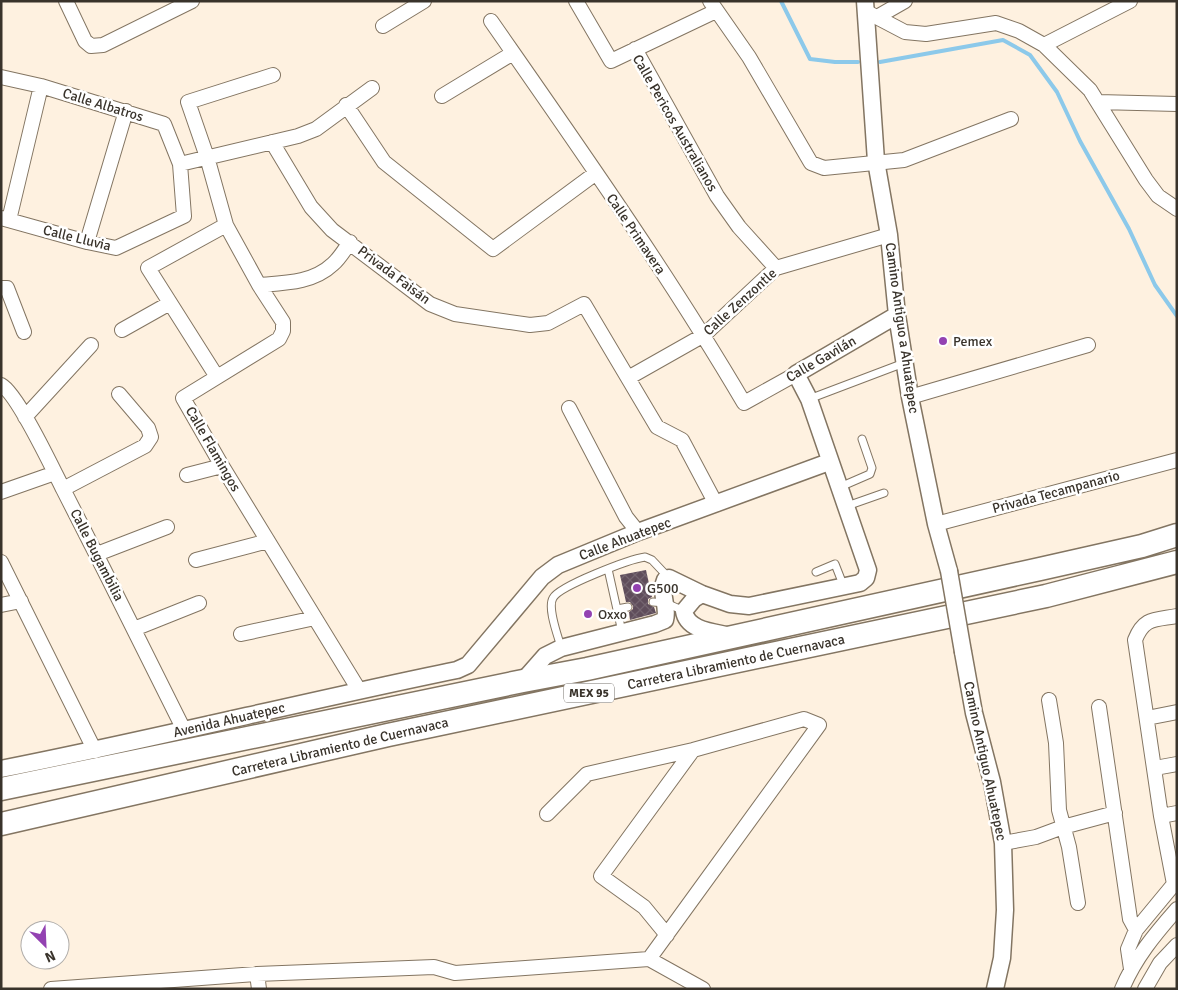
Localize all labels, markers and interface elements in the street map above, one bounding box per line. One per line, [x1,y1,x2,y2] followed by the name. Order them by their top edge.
[629,51,721,195] street label: Calle Pericos Australianos
[61,85,145,125] street label: Calle Albatros
[603,190,669,278] street label: Calle Primavera
[41,221,113,255] street label: Calle Lluvia
[882,241,922,415] street label: Camino Antiguo a Ahuatepec
[354,242,434,308] street label: Privada Faisán
[700,265,780,339] street label: Calle Zenzontle
[783,332,859,386] street label: Calle Gavilán
[953,333,993,350] place label: Pemex
[937,335,949,347] marker: Pemex
[182,403,244,495] street label: Calle Flamingos
[990,467,1122,517] street label: Privada Tecampanario
[66,506,128,604] street label: Calle Bugambilia
[577,514,674,564] street label: Calle Ahuatepec
[647,580,679,597] place label: G500
[631,582,643,594] marker: G500
[598,606,627,623] place label: Oxxo
[582,608,594,620] marker: Oxxo
[626,631,846,693] street label: Carretera Libramiento de Cuernavaca
[960,680,1010,843] street label: Camino Antiguo Ahuatepec
[564,684,614,702] road number: MEX 95
[171,699,287,741] street label: Avenida Ahuatepec
[230,714,450,780] street label: Carretera Libramiento de Cuernavaca
[20,920,70,970] north arrow
[42,947,58,966] text: N

